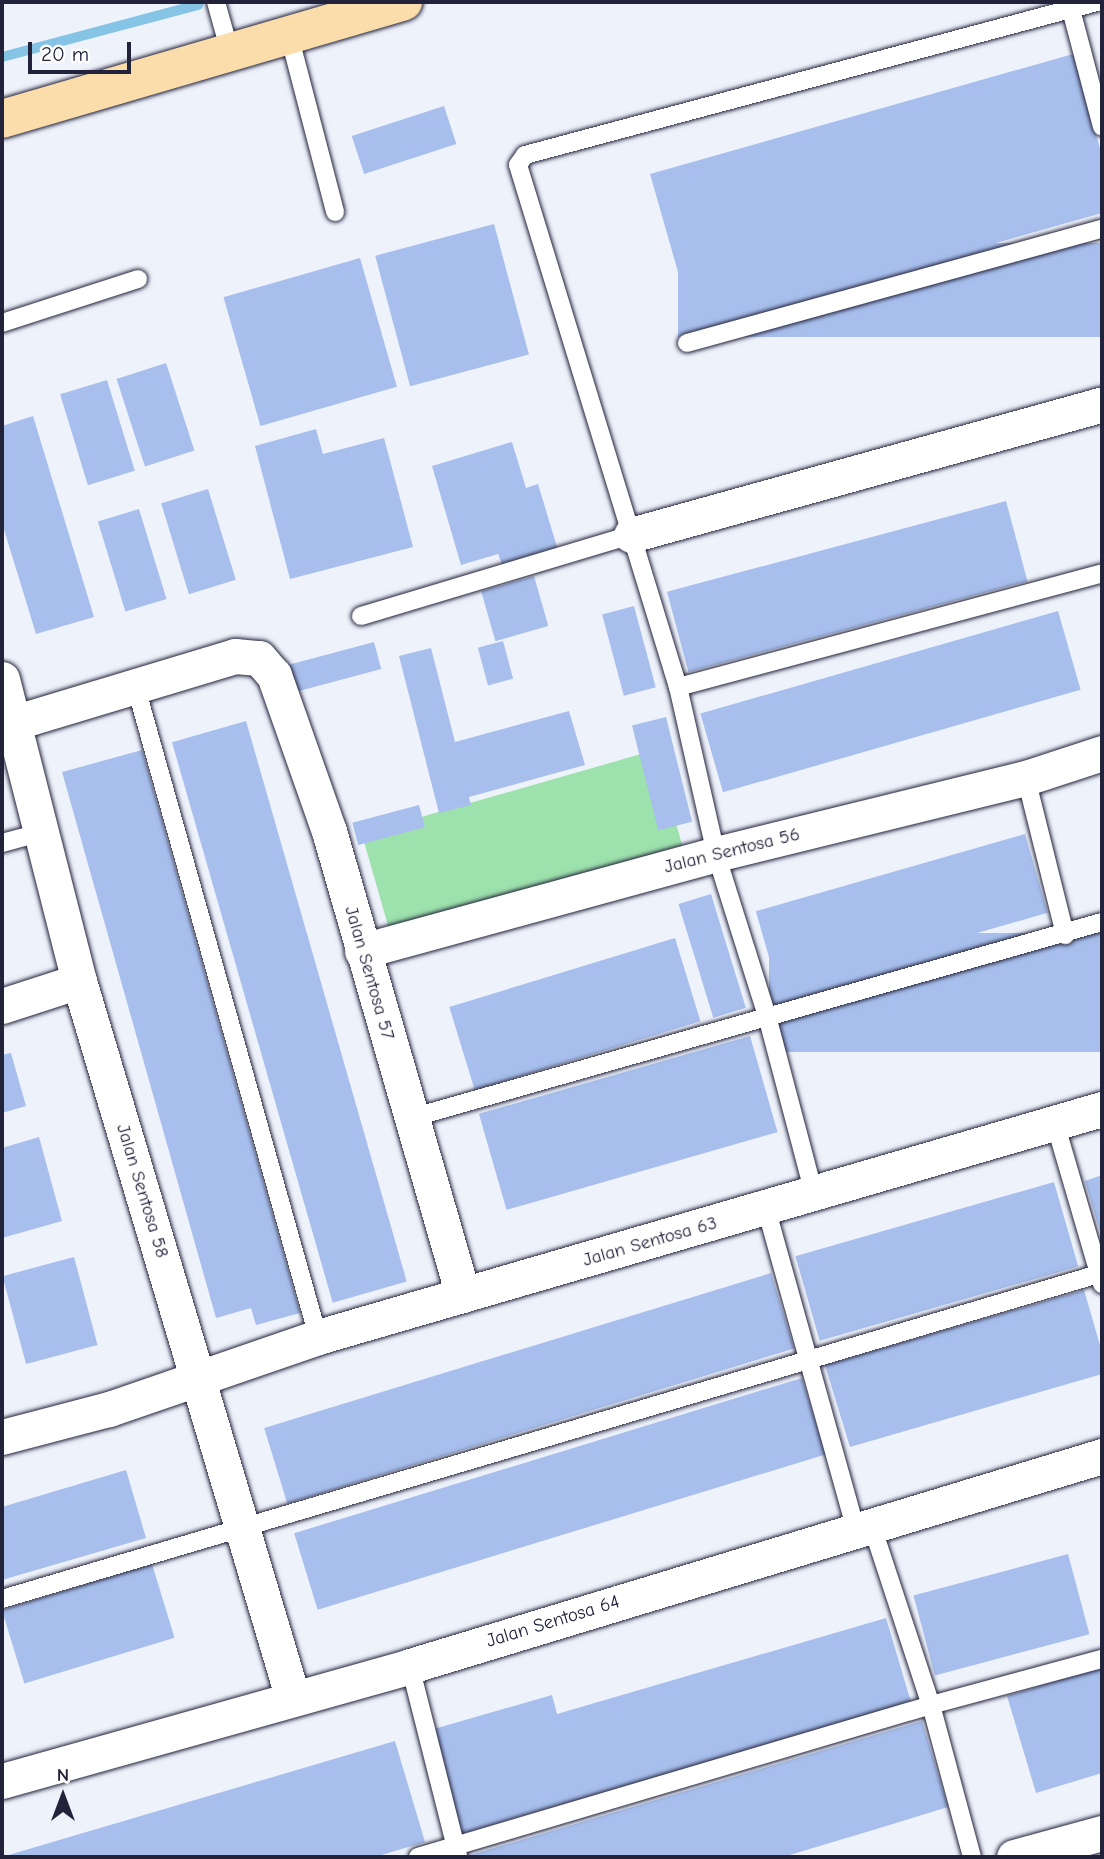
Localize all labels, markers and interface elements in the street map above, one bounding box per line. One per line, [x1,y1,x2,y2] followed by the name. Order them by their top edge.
[32,28,135,72] scale bar
[41,42,89,66] text: 20 m
[662,823,802,879] street label: Jalan Sentosa 56
[339,904,399,1042] street label: Jalan Sentosa 57
[111,1121,173,1261] street label: Jalan Sentosa 58
[580,1212,720,1272] street label: Jalan Sentosa 63
[484,1591,622,1653] street label: Jalan Sentosa 64
[28,1761,98,1831] north arrow
[57,1764,69,1786] text: N

